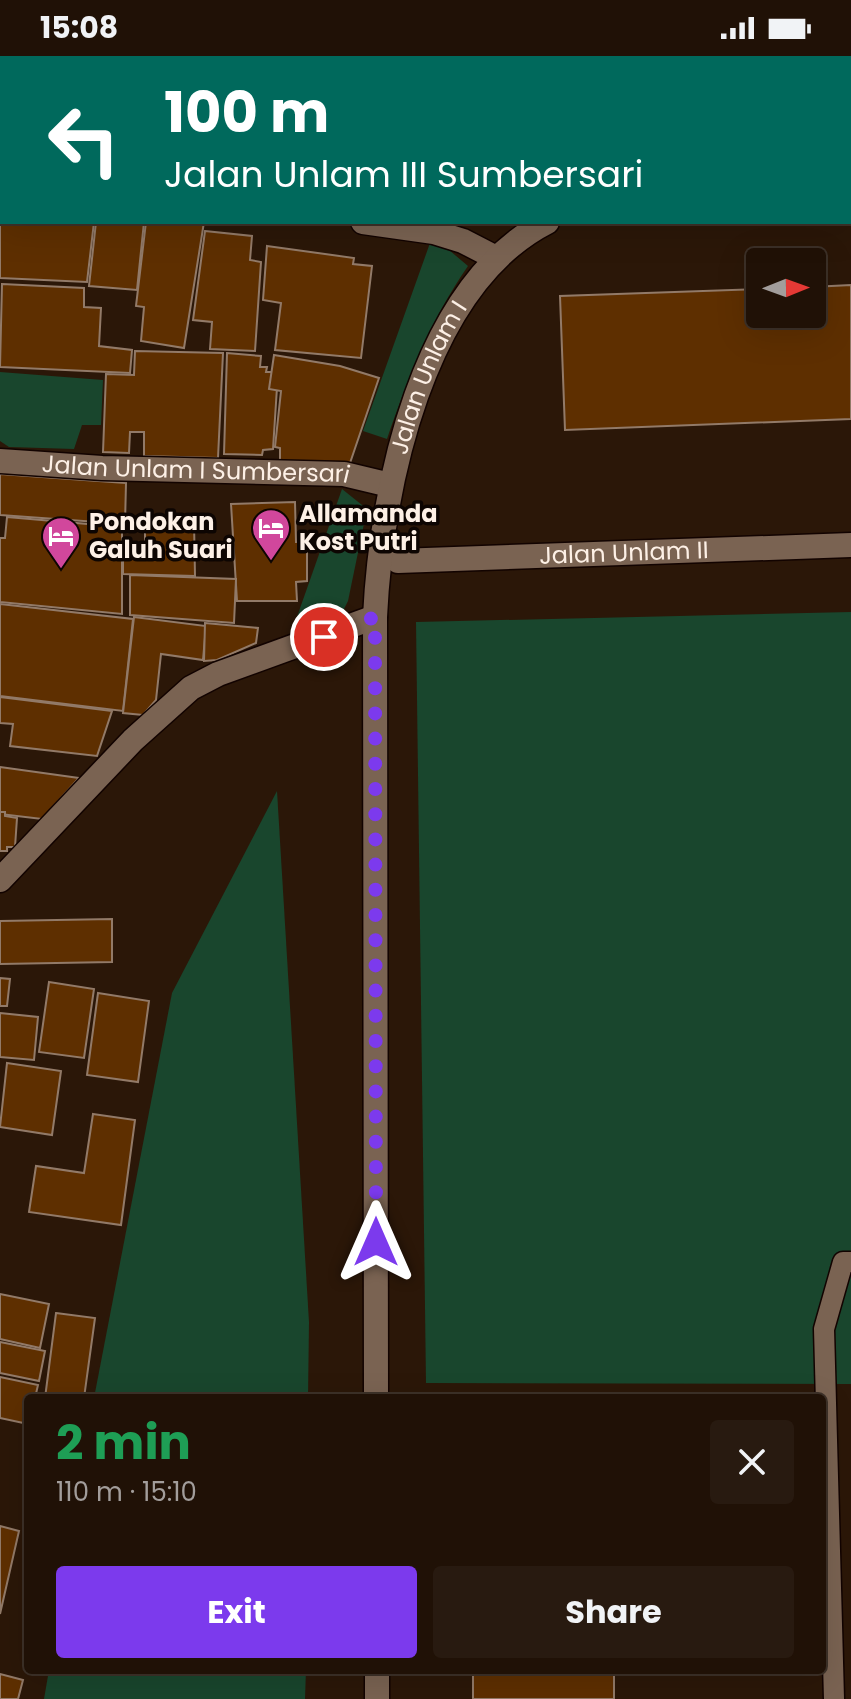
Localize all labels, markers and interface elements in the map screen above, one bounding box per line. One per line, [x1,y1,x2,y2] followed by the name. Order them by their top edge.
[40,6,118,49] text: 15:08
[164,73,329,152] text: 100 m
[32,88,136,192] icon: left
[164,149,643,200] text: Jalan Unlam III Sumbersari
[746,248,826,328] north arrow
[746,248,826,328] map controls
[382,294,475,458] street label: Jalan Unlam I
[41,447,353,491] street label: Jalan Unlam I Sumbersari
[299,497,438,558] place label: Allamanda Kost Putri
[89,505,233,566] place label: Pondokan Galuh Suari
[250,507,292,562] hotel icon: Allamanda Kost Putri
[40,515,82,570] hotel icon: Pondokan Galuh Suari
[539,533,709,572] street label: Jalan Unlam II
[290,603,358,671] pin
[302,615,346,659] icon: arrive
[334,1200,418,1284] position arrow
[56,1409,191,1476] text: 2 min
[710,1420,794,1504] button: close
[56,1474,197,1510] text: 110 m · 15:10
[56,1566,417,1658] button: Exit
[433,1566,794,1658] button: Share

